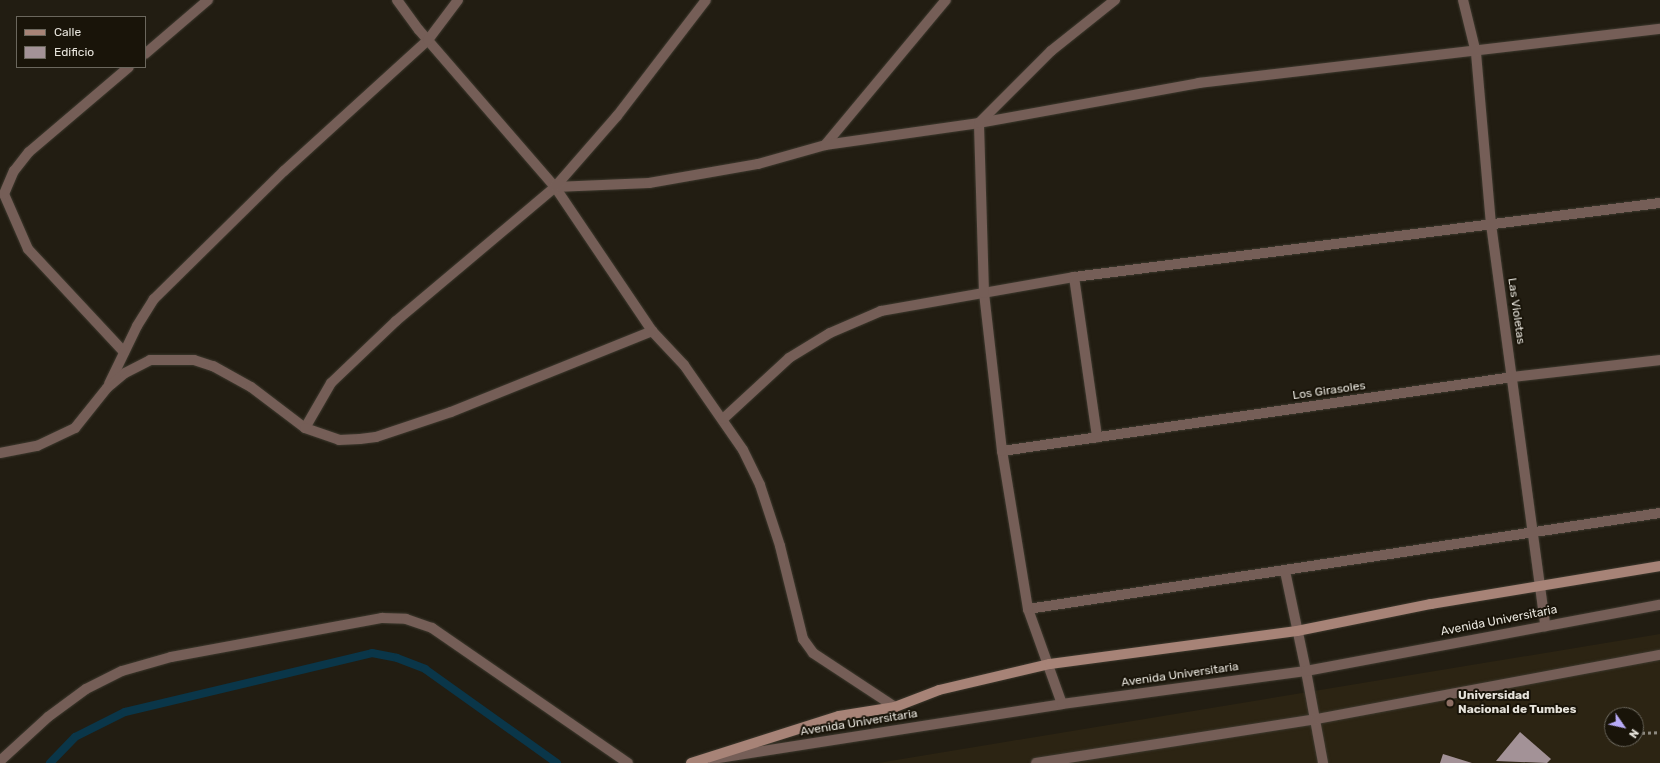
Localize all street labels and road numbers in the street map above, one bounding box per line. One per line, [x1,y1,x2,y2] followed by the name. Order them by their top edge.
[1504,277,1528,345] street label: Las Violetas
[1292,379,1366,403] street label: Los Girasoles
[1440,603,1558,639] street label: Avenida Universitaria
[1120,660,1240,690] street label: Avenida Universitaria
[799,707,919,739] street label: Avenida Universitaria

